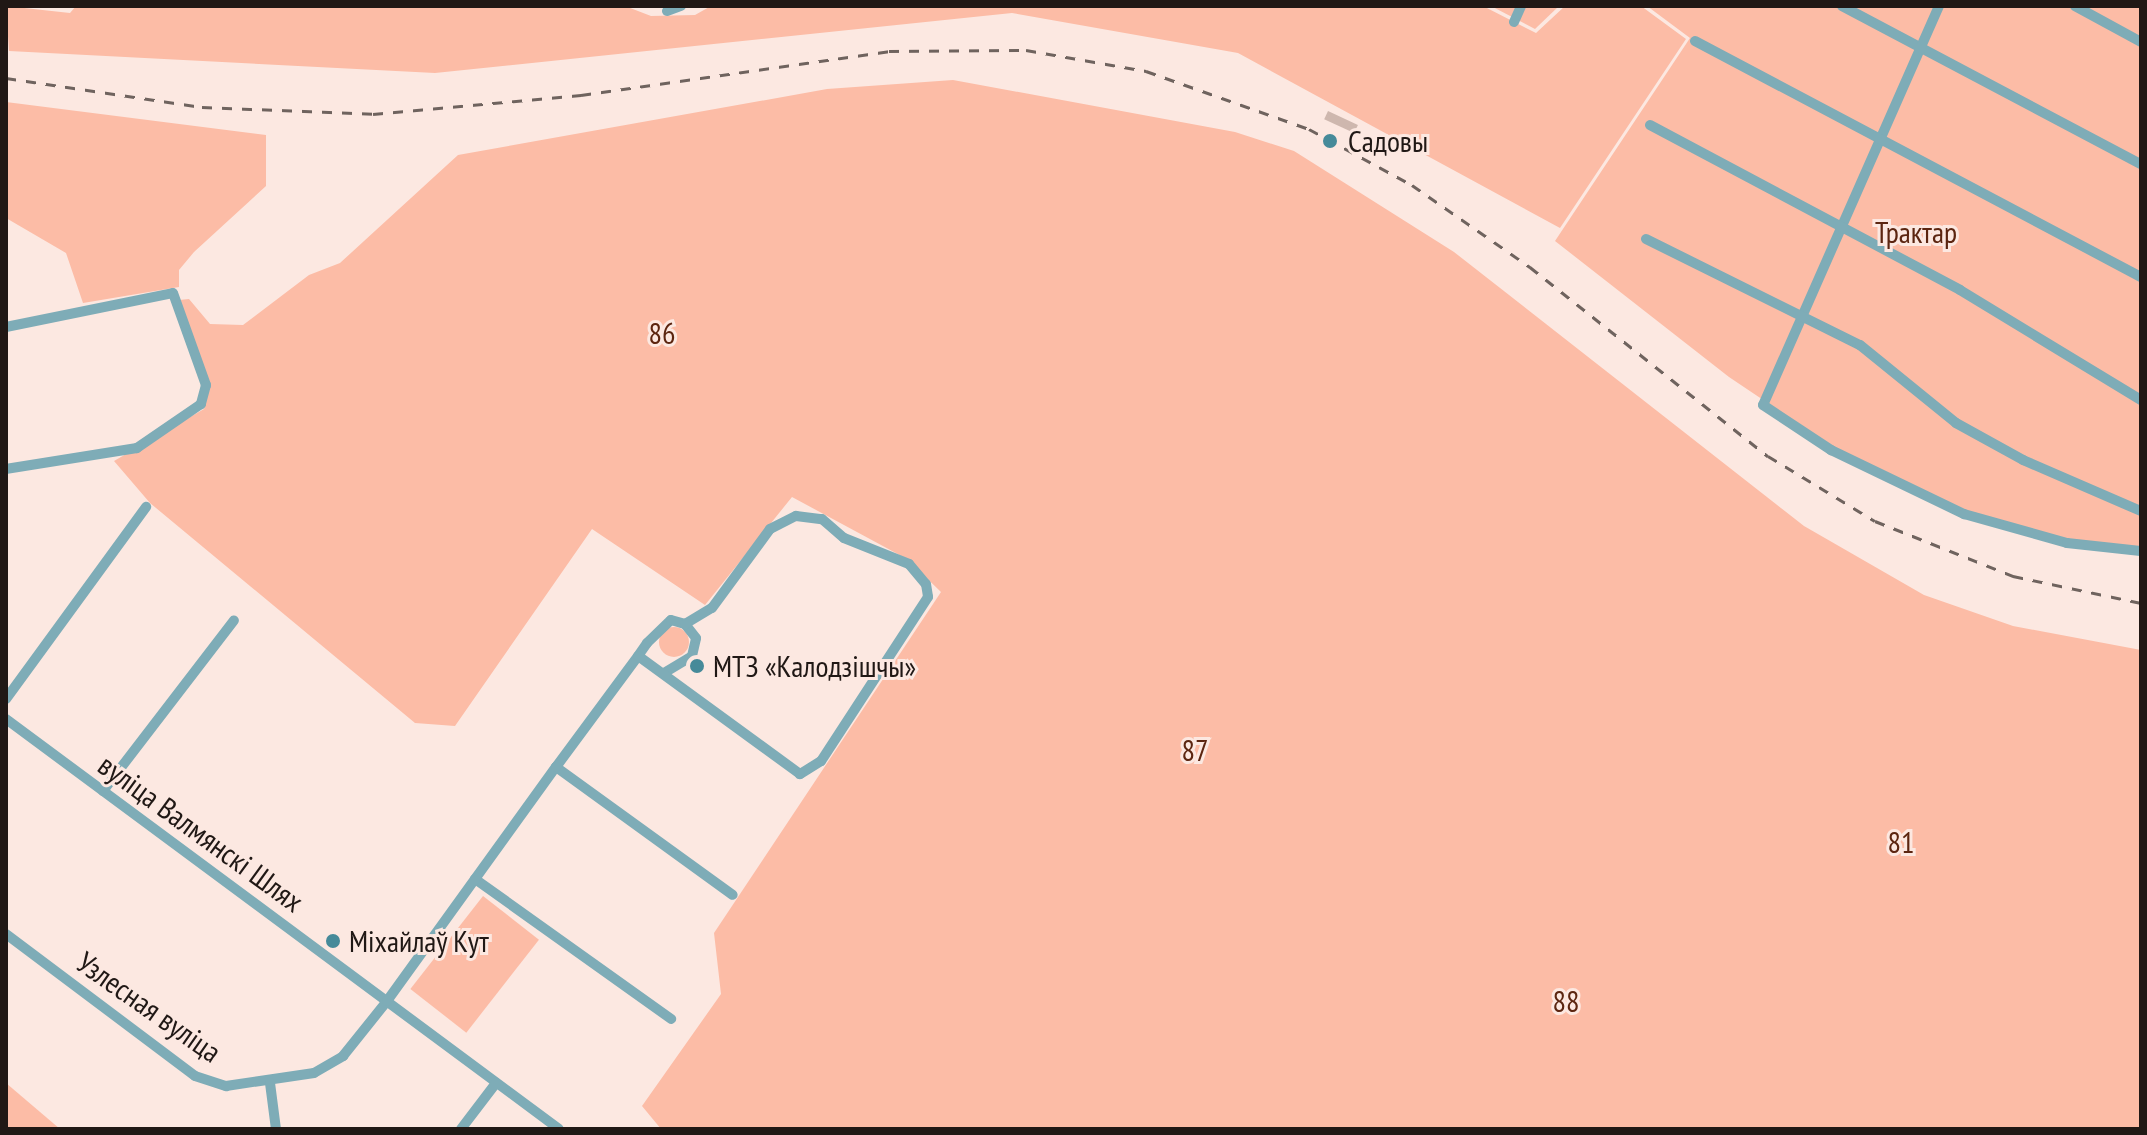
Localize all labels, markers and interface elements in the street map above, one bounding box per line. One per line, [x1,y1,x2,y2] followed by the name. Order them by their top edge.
[1348,123,1428,159] place label: Садовы
[1319,130,1341,152] marker: Садовы
[1875,214,1957,250] park label: Трактар
[649,315,675,351] park label: 86
[713,648,916,684] place label: МТЗ «Калодзішчы»
[688,657,706,675] marker: МТЗ «Калодзішчы»
[1182,732,1208,768] park label: 87
[92,747,310,919] street label: вуліца Валмянскі Шлях
[1888,824,1914,860] park label: 81
[349,923,490,959] place label: Міхайлаў Кут
[324,932,342,950] marker: Міхайлаў Кут
[70,944,228,1070] street label: Узлесная вуліца
[1553,983,1579,1019] park label: 88

